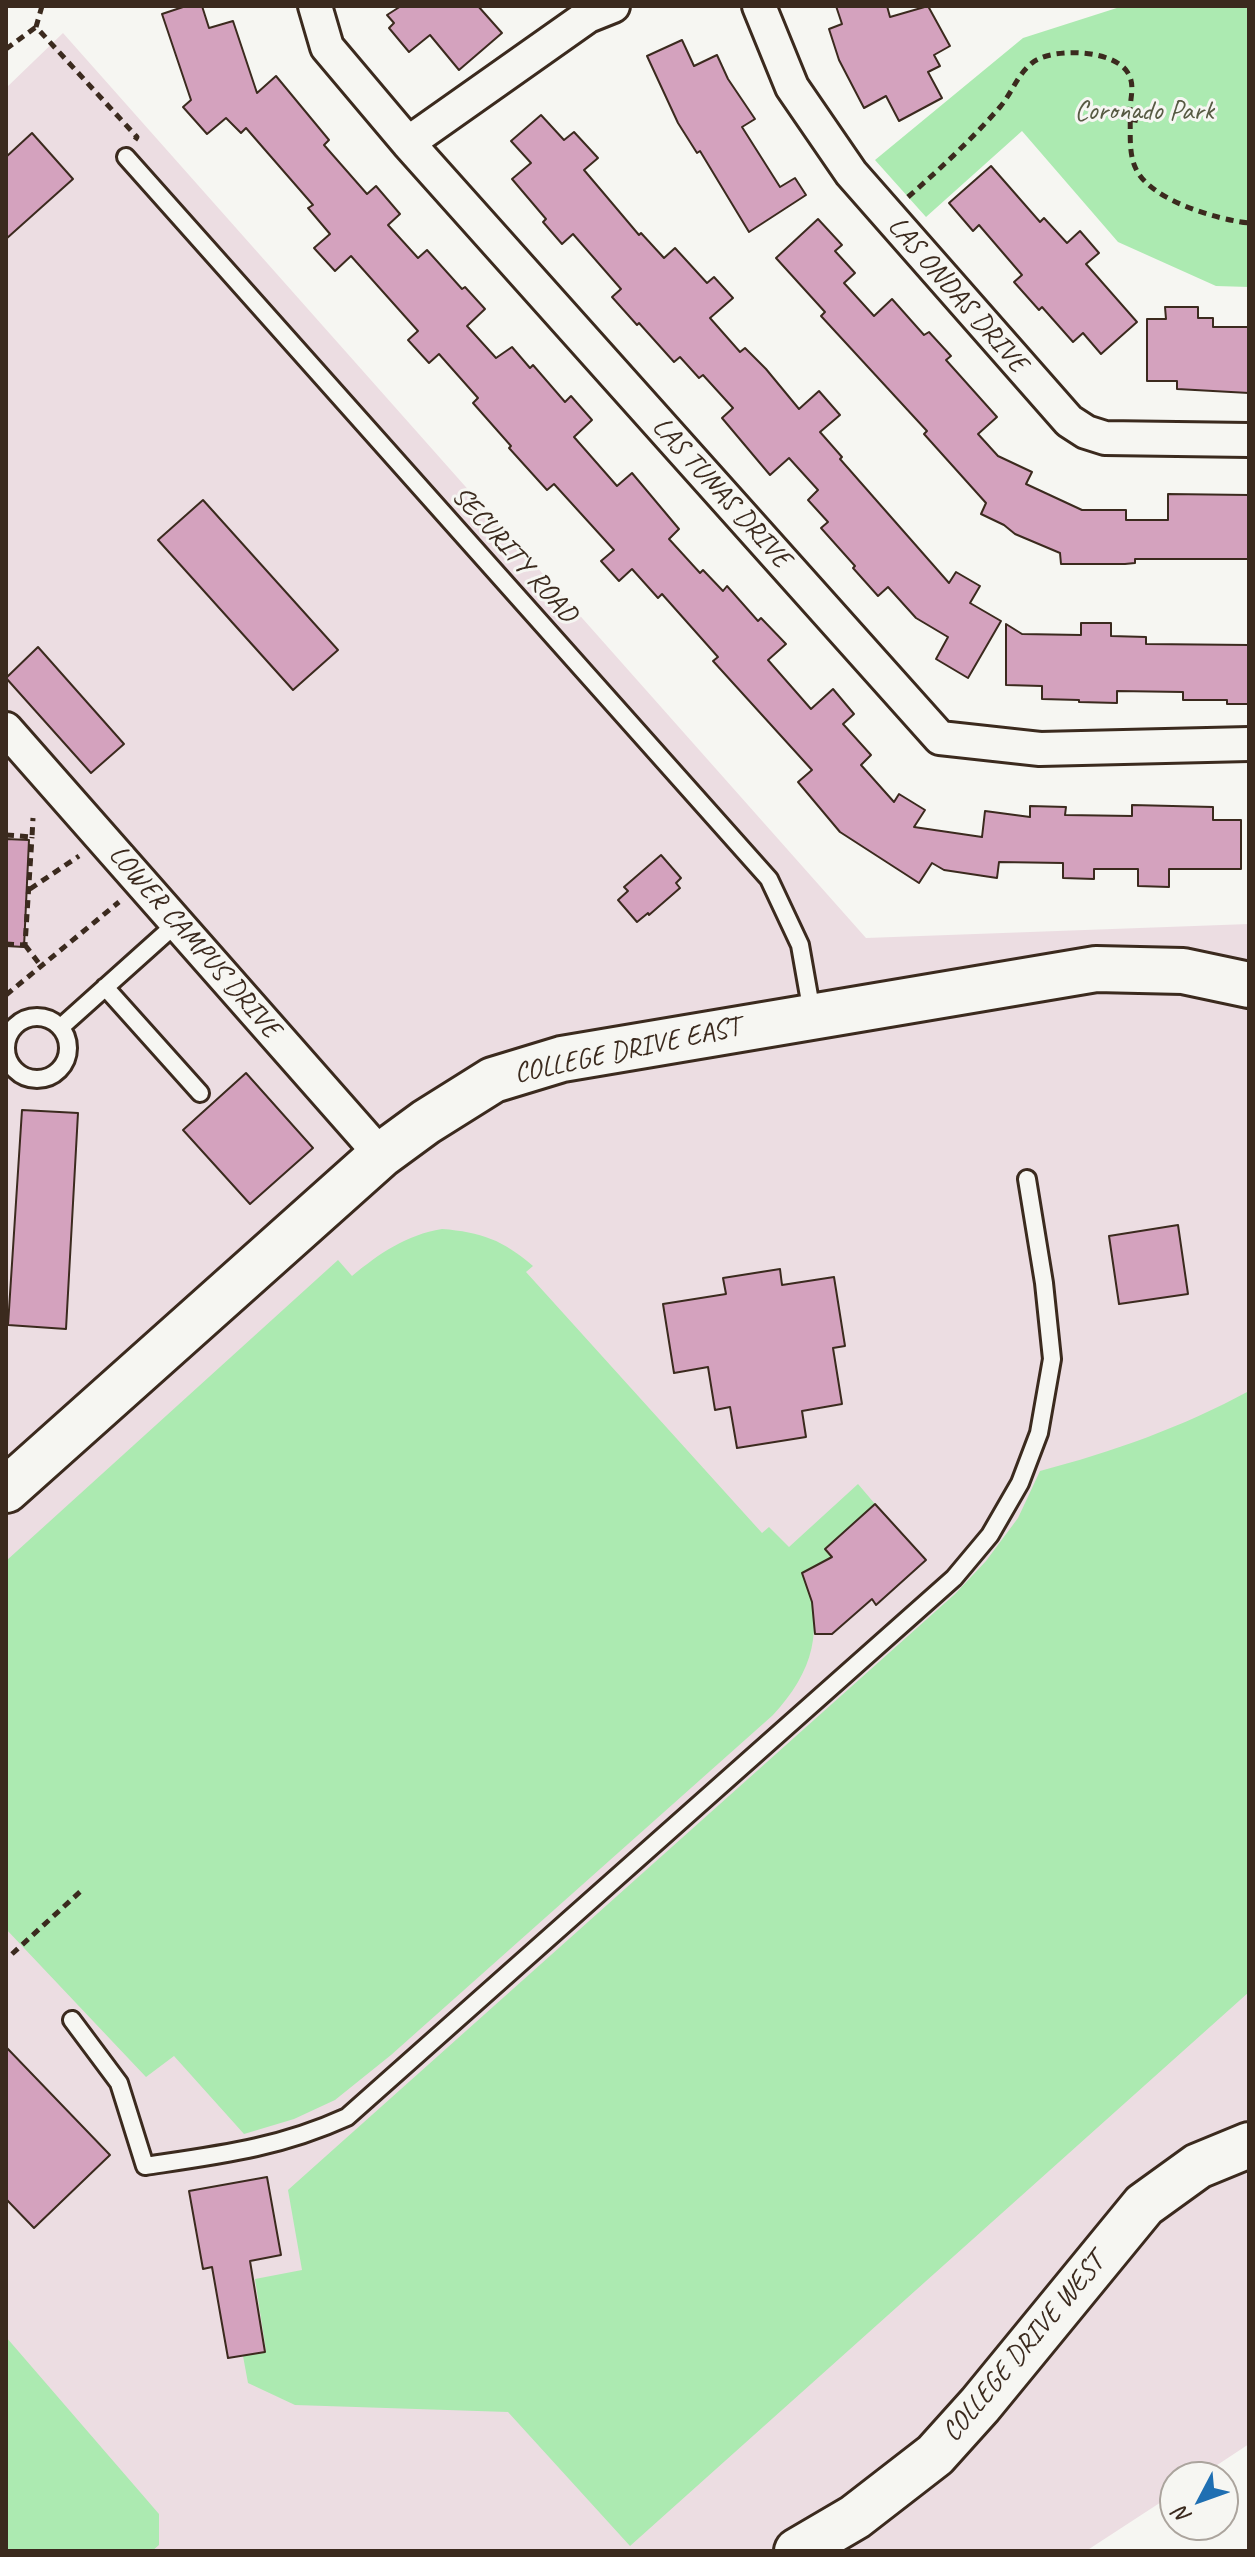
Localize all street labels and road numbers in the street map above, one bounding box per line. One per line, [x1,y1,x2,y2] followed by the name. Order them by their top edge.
[880,210,1034,380] street label: LAS ONDAS DRIVE
[644,411,798,575] street label: LAS TUNAS DRIVE
[444,480,584,630] street label: SECURITY ROAD
[101,839,287,1045] street label: LOWER CAMPUS DRIVE
[511,1011,743,1091] street label: COLLEGE DRIVE EAST
[936,2247,1112,2449] street label: COLLEGE DRIVE WEST

